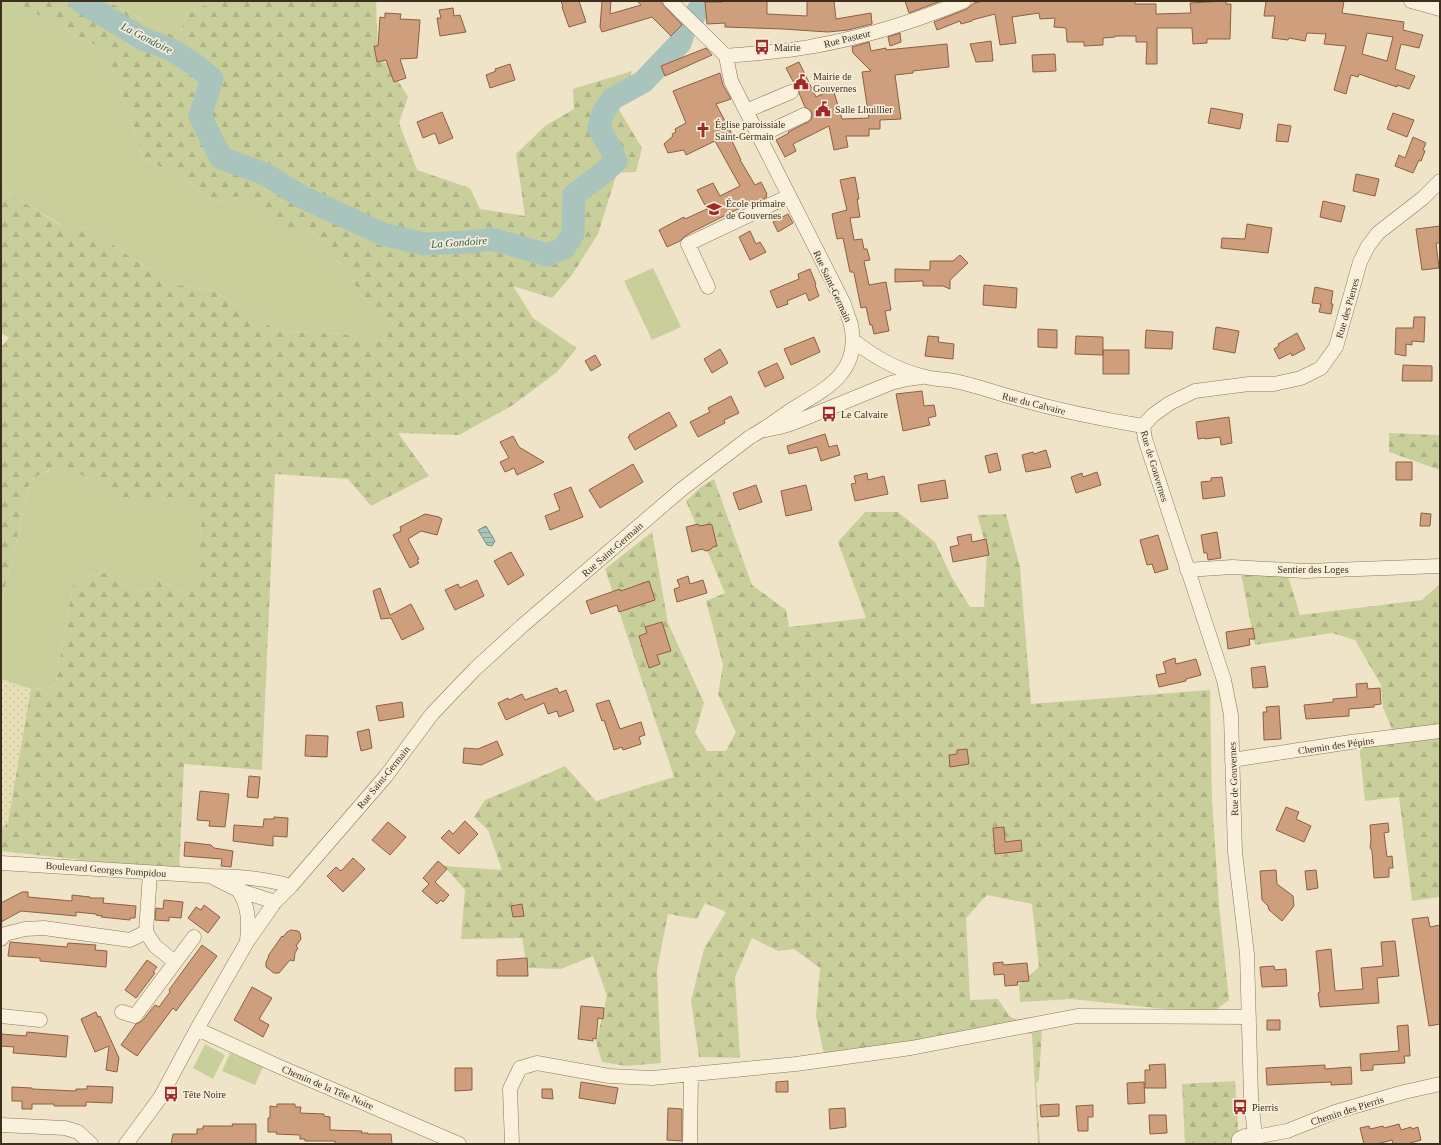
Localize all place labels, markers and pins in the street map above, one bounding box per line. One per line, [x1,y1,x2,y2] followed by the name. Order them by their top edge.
[753,38,771,56] bus stop icon: Mairie
[774,42,801,53] place label: Mairie
[813,71,856,94] place label: Mairie de Gouvernes
[792,73,810,91] public building icon: Mairie de Gouvernes
[814,100,832,118] public building icon: Salle Lhuillier
[835,104,893,115] place label: Salle Lhuillier
[715,119,786,142] place label: Église paroissiale Saint-Germain
[694,121,712,139] church icon: Église paroissiale Saint-Germain
[726,198,786,221] place label: École primaire de Gouvernes
[705,200,723,218] school or university icon: École primaire de Gouvernes
[820,405,838,423] bus stop icon: Le Calvaire
[841,409,888,420] place label: Le Calvaire
[162,1085,180,1103] bus stop icon: Tête Noire
[183,1089,227,1100] place label: Tête Noire
[1231,1098,1249,1116] bus stop icon: Pierris
[1252,1102,1278,1113] place label: Pierris

